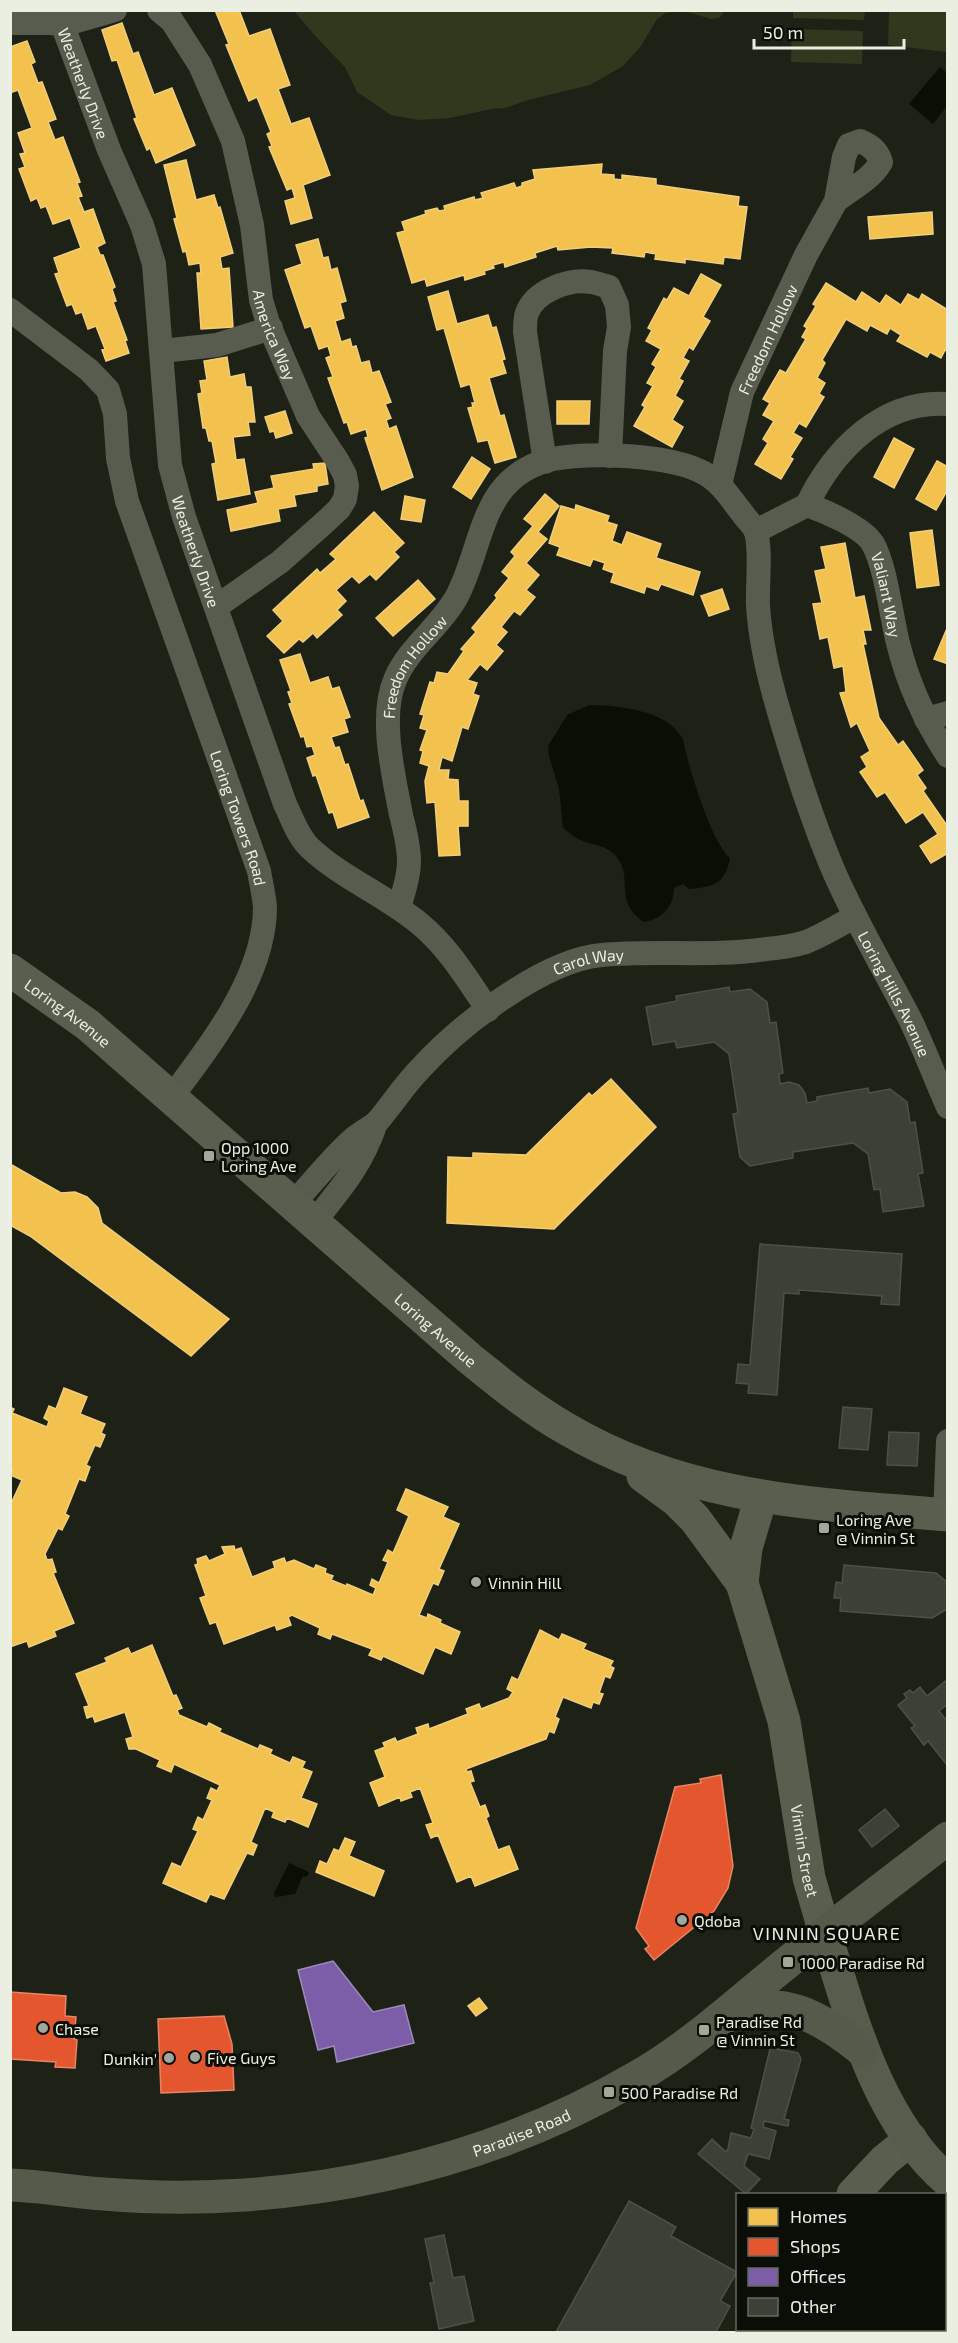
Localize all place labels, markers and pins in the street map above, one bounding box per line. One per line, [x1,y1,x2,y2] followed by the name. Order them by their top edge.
[221,1138,297,1175] place label: Opp 1000 Loring Ave
[202,1149,216,1163] marker: Opp 1000 Loring Ave
[836,1510,915,1547] place label: Loring Ave @ Vinnin St
[817,1521,831,1535] marker: Loring Ave @ Vinnin St
[488,1573,562,1592] place label: Vinnin Hill
[469,1575,483,1589] marker: Vinnin Hill
[694,1911,741,1931] place label: Qdoba
[675,1913,689,1927] marker: Qdoba
[800,1953,925,1972] place label: 1000 Paradise Rd
[781,1955,795,1969] marker: 1000 Paradise Rd
[716,2012,802,2049] place label: Paradise Rd @ Vinnin St
[55,2019,99,2038] place label: Chase
[36,2021,50,2035] marker: Chase
[697,2023,711,2037] marker: Paradise Rd @ Vinnin St
[207,2048,276,2067] place label: Five Guys
[103,2049,157,2068] place label: Dunkin'
[188,2050,202,2064] marker: Five Guys
[162,2051,176,2065] marker: Dunkin'
[621,2083,738,2102] place label: 500 Paradise Rd
[602,2085,616,2099] marker: 500 Paradise Rd

